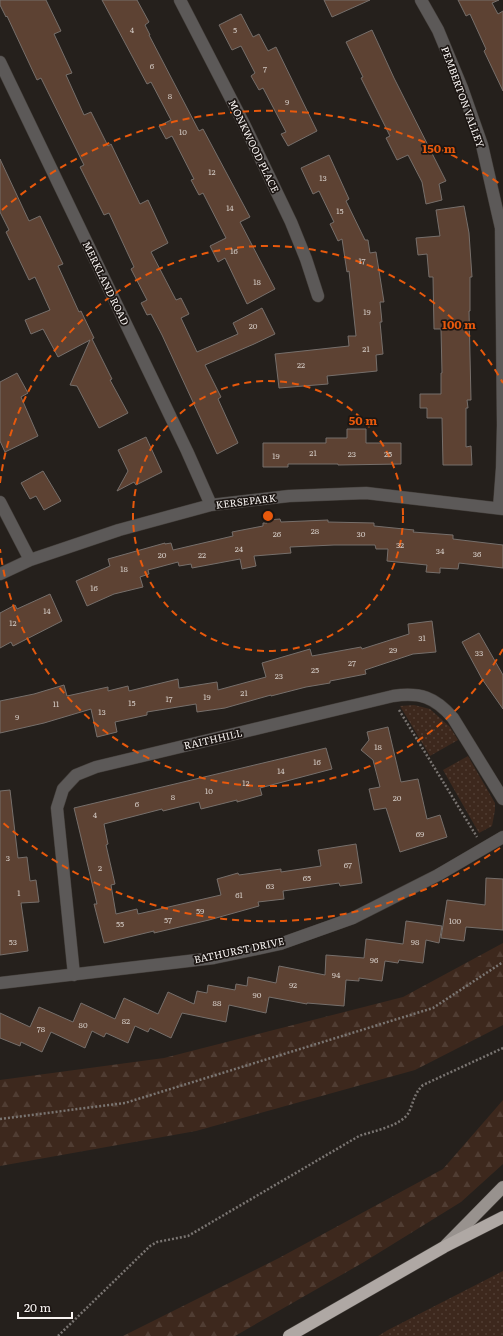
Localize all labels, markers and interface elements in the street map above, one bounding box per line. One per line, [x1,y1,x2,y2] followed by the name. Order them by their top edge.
[130,24,135,35] house number: 4
[233,24,237,35] house number: 5
[438,44,489,149] street label: PEMBERTON VALLEY
[150,60,155,71] house number: 6
[263,63,267,74] house number: 7
[168,90,173,101] house number: 8
[285,96,289,107] house number: 9
[225,97,283,195] street label: MONKWOOD PLACE
[179,126,187,137] house number: 10
[422,139,456,157] text: 150 m
[208,166,216,177] house number: 12
[319,172,327,183] house number: 13
[226,202,234,213] house number: 14
[336,205,344,216] house number: 15
[80,238,133,328] street label: MERKLAND ROAD
[230,245,238,256] house number: 16
[358,255,366,266] house number: 17
[253,276,261,287] house number: 18
[363,306,371,317] house number: 19
[442,315,476,333] text: 100 m
[249,320,258,331] house number: 20
[362,343,370,354] house number: 21
[297,359,305,370] house number: 22
[349,411,377,429] text: 50 m
[309,447,317,458] house number: 21
[348,448,356,459] house number: 23
[384,448,392,459] house number: 25
[272,450,280,461] house number: 19
[215,489,278,512] street label: KERSEPARK
[261,509,275,523] centre of rings
[311,525,320,536] house number: 28
[273,528,282,539] house number: 26
[357,528,366,539] house number: 30
[396,539,404,550] house number: 32
[235,543,244,554] house number: 24
[436,545,445,556] house number: 34
[473,548,482,559] house number: 36
[158,549,167,560] house number: 20
[198,549,206,560] house number: 22
[120,563,128,574] house number: 18
[90,582,98,593] house number: 16
[43,605,51,616] house number: 14
[9,617,17,628] house number: 12
[418,632,427,643] house number: 31
[389,644,397,655] house number: 29
[475,647,483,658] house number: 33
[348,657,356,668] house number: 27
[311,664,319,675] house number: 25
[275,670,283,681] house number: 23
[240,687,248,698] house number: 21
[203,691,211,702] house number: 19
[165,693,173,704] house number: 17
[128,697,136,708] house number: 15
[53,698,60,709] house number: 11
[98,706,106,717] house number: 13
[15,711,19,722] house number: 9
[182,724,244,753] street label: RAITHHILL
[374,741,382,752] house number: 18
[313,756,321,767] house number: 16
[277,765,285,776] house number: 14
[242,777,250,788] house number: 12
[205,785,213,796] house number: 10
[171,791,176,802] house number: 8
[393,792,402,803] house number: 20
[135,798,140,809] house number: 6
[93,809,98,820] house number: 4
[416,828,424,839] house number: 69
[6,852,10,863] house number: 3
[344,859,352,870] house number: 67
[98,862,102,873] house number: 2
[303,872,311,883] house number: 65
[266,880,274,891] house number: 63
[17,887,21,898] house number: 1
[235,889,244,900] house number: 61
[196,905,204,916] house number: 59
[164,914,172,925] house number: 57
[449,915,462,926] house number: 100
[116,918,124,929] house number: 55
[192,933,285,966] street label: BATHURST DRIVE
[9,936,17,947] house number: 53
[411,936,420,947] house number: 98
[370,954,379,965] house number: 96
[332,969,341,980] house number: 94
[289,979,297,990] house number: 92
[253,989,262,1000] house number: 90
[213,997,222,1008] house number: 88
[122,1015,130,1026] house number: 82
[78,1019,88,1030] house number: 80
[37,1023,46,1034] house number: 78
[18,1294,72,1320] scale bar
[24,1298,51,1316] text: 20 m

